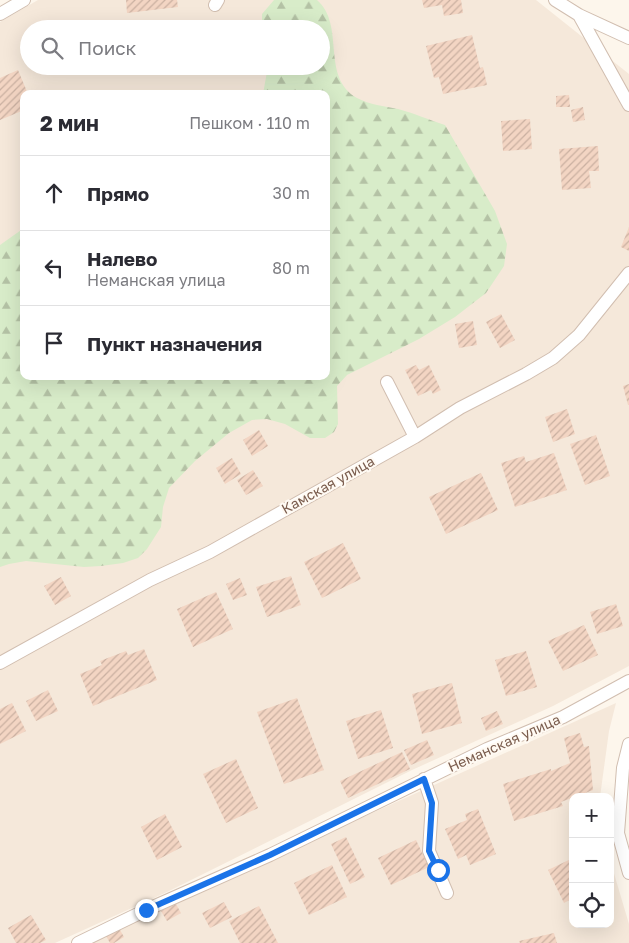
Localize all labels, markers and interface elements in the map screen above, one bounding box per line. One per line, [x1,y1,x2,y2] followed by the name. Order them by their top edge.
[20,20,330,75] search box
[38,34,66,62] icon: search
[78,36,137,59] text: Поиск
[40,110,99,136] text: 2 мин
[189,113,310,133] text: Пешком · 110 m
[40,179,68,207] icon: ahead
[87,182,149,205] text: Прямо
[273,183,310,203] text: 30 m
[87,247,157,270] text: Налево
[40,254,68,282] icon: left
[272,258,310,278] text: 80 m
[87,270,226,290] text: Неманская улица
[40,329,68,357] icon: arrive
[87,332,262,355] text: Пункт назначения
[278,452,377,517] street label: Камская улица
[445,710,563,775] street label: Неманская улица
[569,793,614,928] map controls
[569,793,614,838] button: +
[569,838,614,883] button: −
[427,859,450,882] route start
[569,883,614,928] button: locate
[135,899,158,922] route end

